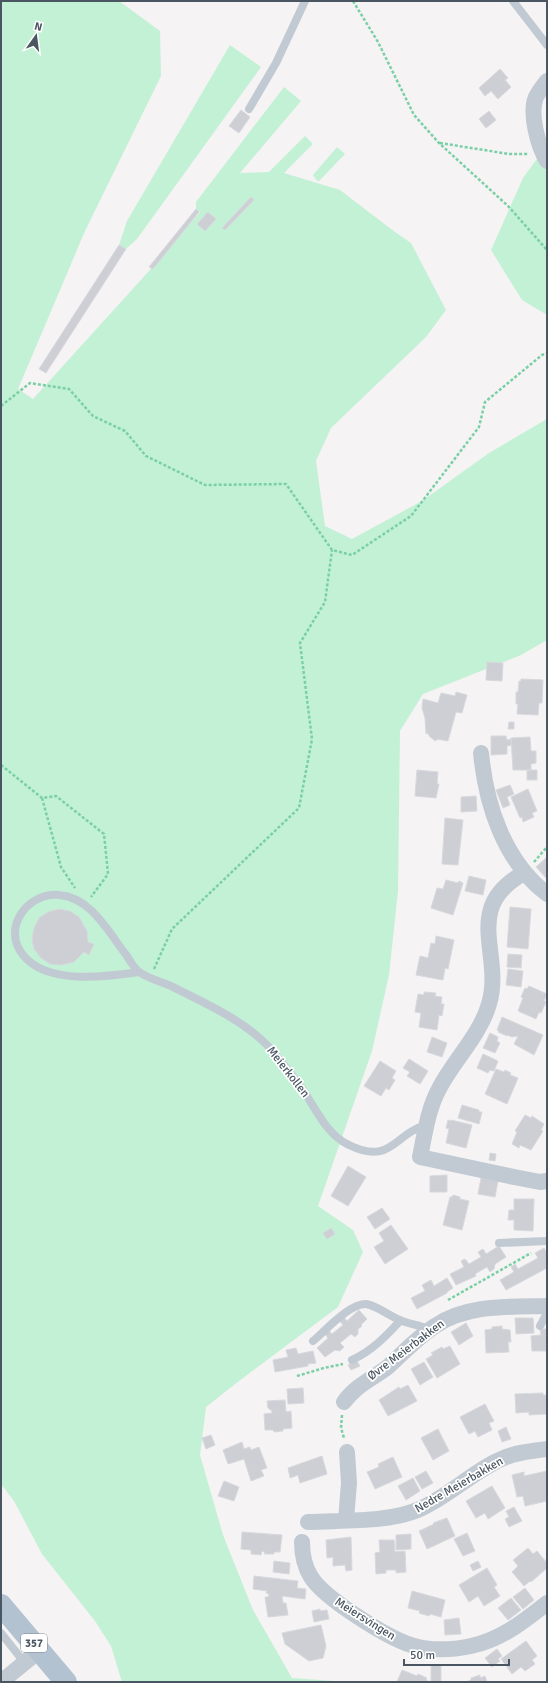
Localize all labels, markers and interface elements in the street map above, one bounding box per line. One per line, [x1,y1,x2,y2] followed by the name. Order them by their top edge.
[16,16,56,56] north arrow
[33,20,44,34] text: N
[263,1043,313,1101] street label: Meierkollen
[365,1316,447,1384] street label: Øvre Meierbakken
[412,1454,506,1516] street label: Nedre Meierbakken
[332,1594,398,1644] street label: Meiersvingen
[21,1634,47,1652] road number: 357
[404,1641,509,1667] scale bar
[410,1648,435,1663] text: 50 m

